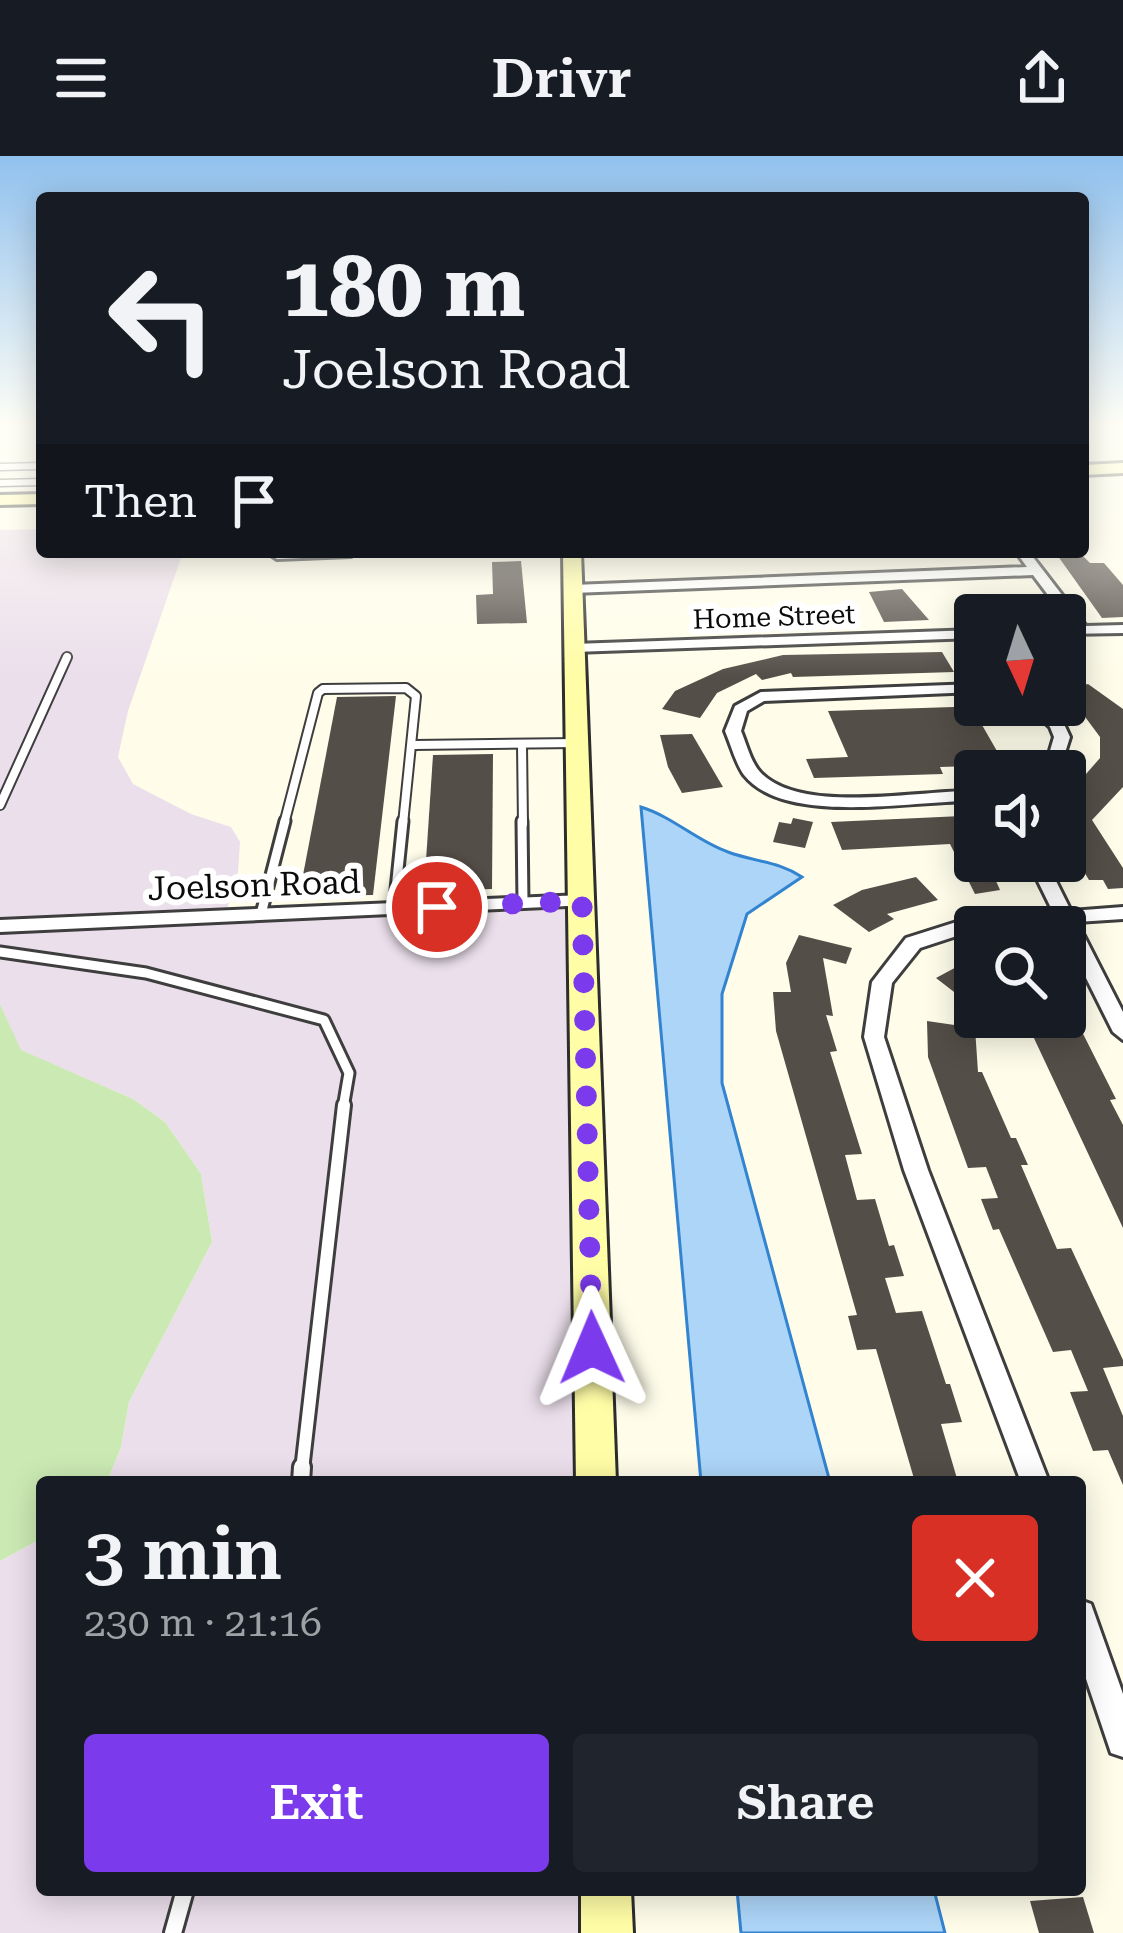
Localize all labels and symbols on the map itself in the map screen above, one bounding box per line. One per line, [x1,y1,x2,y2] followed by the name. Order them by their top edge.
[954,594,1086,726] north arrow
[692,598,856,636] street label: Home Street
[386,856,488,958] pin
[147,862,361,908] street label: Joelson Road
[529,1285,655,1411] position arrow

